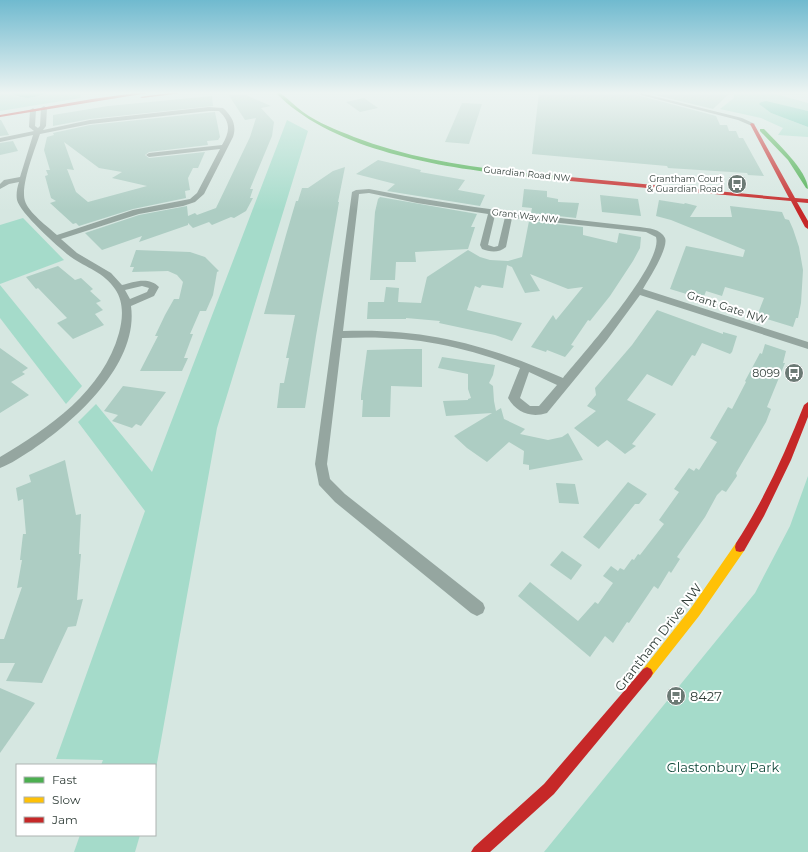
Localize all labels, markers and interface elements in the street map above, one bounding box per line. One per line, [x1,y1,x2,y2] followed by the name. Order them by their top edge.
[483,163,571,184] street label: Guardian Road NW
[647,173,723,194] place label: Grantham Court & Guardian Road
[726,173,748,195] bus stop icon: Grantham Court & Guardian Road
[491,206,559,225] street label: Grant Way NW
[685,287,769,327] street label: Grant Gate NW
[783,362,805,384] bus stop icon: 8099
[752,366,780,380] place label: 8099
[611,580,705,694] street label: Grantham Drive NW
[665,685,687,707] bus stop icon: 8427
[690,688,722,704] place label: 8427
[667,759,779,775] park label: Glastonbury Park
[16,764,156,836] legend
[52,772,77,787] text: Fast
[52,792,81,807] text: Slow
[51,812,78,827] text: Jam

